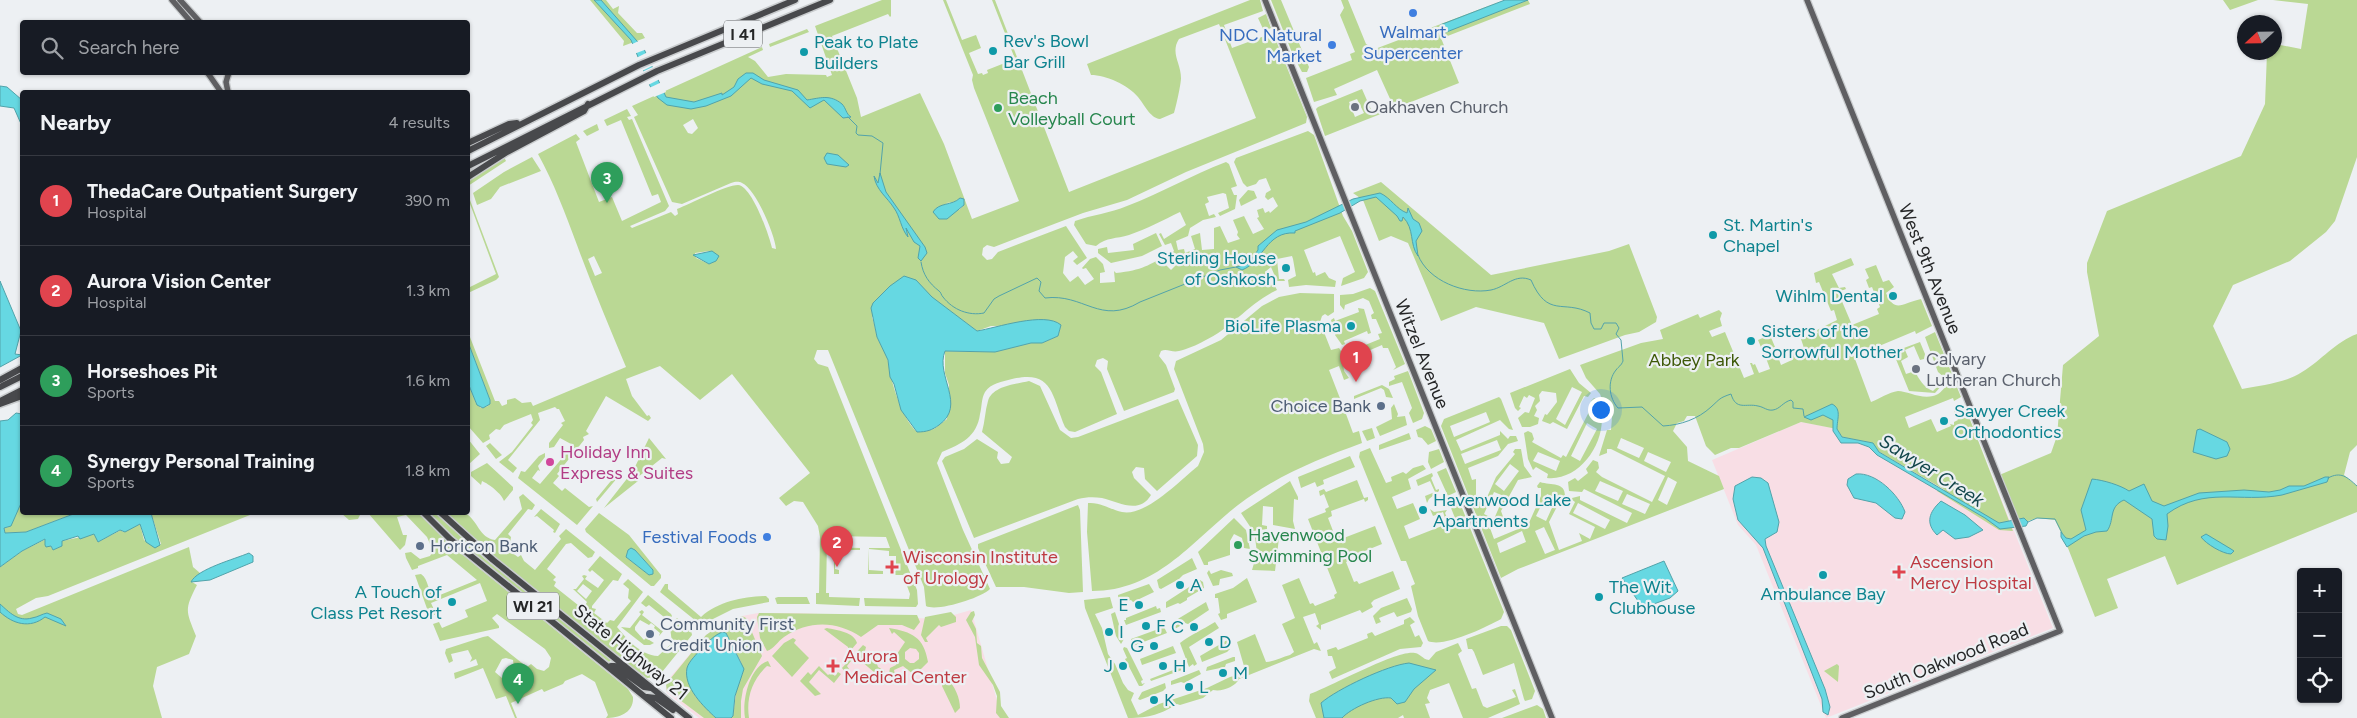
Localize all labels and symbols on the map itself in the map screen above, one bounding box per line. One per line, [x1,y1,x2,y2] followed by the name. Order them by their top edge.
[1407,7,1419,19] marker: Walmart Supercenter
[2237,15,2282,60] north arrow
[724,20,762,48] road number: I 41
[1363,21,1463,64] place label: Walmart Supercenter
[1219,24,1322,67] place label: NDC Natural Market
[1003,30,1089,73] place label: Rev's Bowl Bar Grill
[814,31,918,74] place label: Peak to Plate Builders
[1326,39,1338,51] marker: NDC Natural Market
[987,45,999,57] marker: Rev's Bowl Bar Grill
[798,46,810,58] marker: Peak to Plate Builders
[1008,87,1136,130] place label: Beach Volleyball Court
[1365,96,1508,118] place label: Oakhaven Church
[1349,101,1361,113] marker: Oakhaven Church
[992,102,1004,114] marker: Beach Volleyball Court
[591,162,623,203] pin: 3
[1894,201,1966,337] street label: West 9th Avenue
[1723,214,1813,257] place label: St. Martin's Chapel
[1707,229,1719,241] marker: St. Martin's Chapel
[1157,247,1276,290] place label: Sterling House of Oshkosh
[1280,262,1292,274] marker: Sterling House of Oshkosh
[1776,285,1883,307] place label: Wihlm Dental
[1887,290,1899,302] marker: Wihlm Dental
[1390,296,1454,412] street label: Witzel Avenue
[1225,315,1341,337] place label: BioLife Plasma
[1345,320,1357,332] marker: BioLife Plasma
[1761,320,1903,363] place label: Sisters of the Sorrowful Mother
[1745,335,1757,347] marker: Sisters of the Sorrowful Mother
[1340,341,1372,382] pin: 1
[1926,348,2061,391] place label: Calvary Lutheran Church
[1648,349,1740,371] park label: Abbey Park
[1910,363,1922,375] marker: Calvary Lutheran Church
[1270,395,1371,417] place label: Choice Bank
[1588,397,1614,423] your location
[1375,400,1387,412] marker: Choice Bank
[1954,400,2066,443] place label: Sawyer Creek Orthodontics
[1938,415,1950,427] marker: Sawyer Creek Orthodontics
[1875,429,1989,512] water label: Sawyer Creek
[560,441,693,484] place label: Holiday Inn Express & Suites
[544,456,556,468] marker: Holiday Inn Express & Suites
[1433,489,1571,532] place label: Havenwood Lake Apartments
[1417,504,1429,516] marker: Havenwood Lake Apartments
[1248,524,1372,567] place label: Havenwood Swimming Pool
[642,526,757,548] place label: Festival Foods
[821,526,853,567] pin: 2
[761,531,773,543] marker: Festival Foods
[430,535,538,557] place label: Horicon Bank
[1232,539,1244,551] marker: Havenwood Swimming Pool
[414,540,426,552] marker: Horicon Bank
[903,546,1058,589] place label: Wisconsin Institute of Urology
[1910,551,2032,594] place label: Ascension Mercy Hospital
[885,560,899,574] marker: Wisconsin Institute of Urology
[1892,565,1906,579] marker: Ascension Mercy Hospital
[1817,569,1829,581] marker: Ambulance Bay
[1190,574,1202,596] place label: A
[1609,576,1695,619] place label: The Wit Clubhouse
[1174,579,1186,591] marker: A
[311,581,442,624] place label: A Touch of Class Pet Resort
[1761,583,1886,605] place label: Ambulance Bay
[1593,591,1605,603] marker: The Wit Clubhouse
[507,592,559,620] road number: WI 21
[1118,594,1129,616] place label: E
[446,596,458,608] marker: A Touch of Class Pet Resort
[569,599,693,705] street label: State Highway 21
[1133,599,1145,611] marker: E
[660,613,794,656] place label: Community First Credit Union
[1156,615,1166,637] place label: F
[1171,616,1184,638] place label: C
[1860,618,2032,704] street label: South Oakwood Road
[1140,620,1152,632] marker: F
[1119,621,1124,643] place label: I
[1188,621,1200,633] marker: C
[1103,626,1115,638] marker: I
[644,628,656,640] marker: Community First Credit Union
[1219,631,1231,653] place label: D
[1130,635,1144,657] place label: G
[1203,636,1215,648] marker: D
[1148,640,1160,652] marker: G
[844,645,967,688] place label: Aurora Medical Center
[1104,655,1113,677] place label: J
[1173,655,1187,677] place label: H
[826,659,840,673] marker: Aurora Medical Center
[1117,660,1129,672] marker: J
[1157,660,1169,672] marker: H
[1233,662,1248,684] place label: M
[502,663,534,704] pin: 4
[1217,667,1229,679] marker: M
[1199,676,1209,698] place label: L
[1183,681,1195,693] marker: L
[1164,689,1175,711] place label: K
[1148,694,1160,706] marker: K

